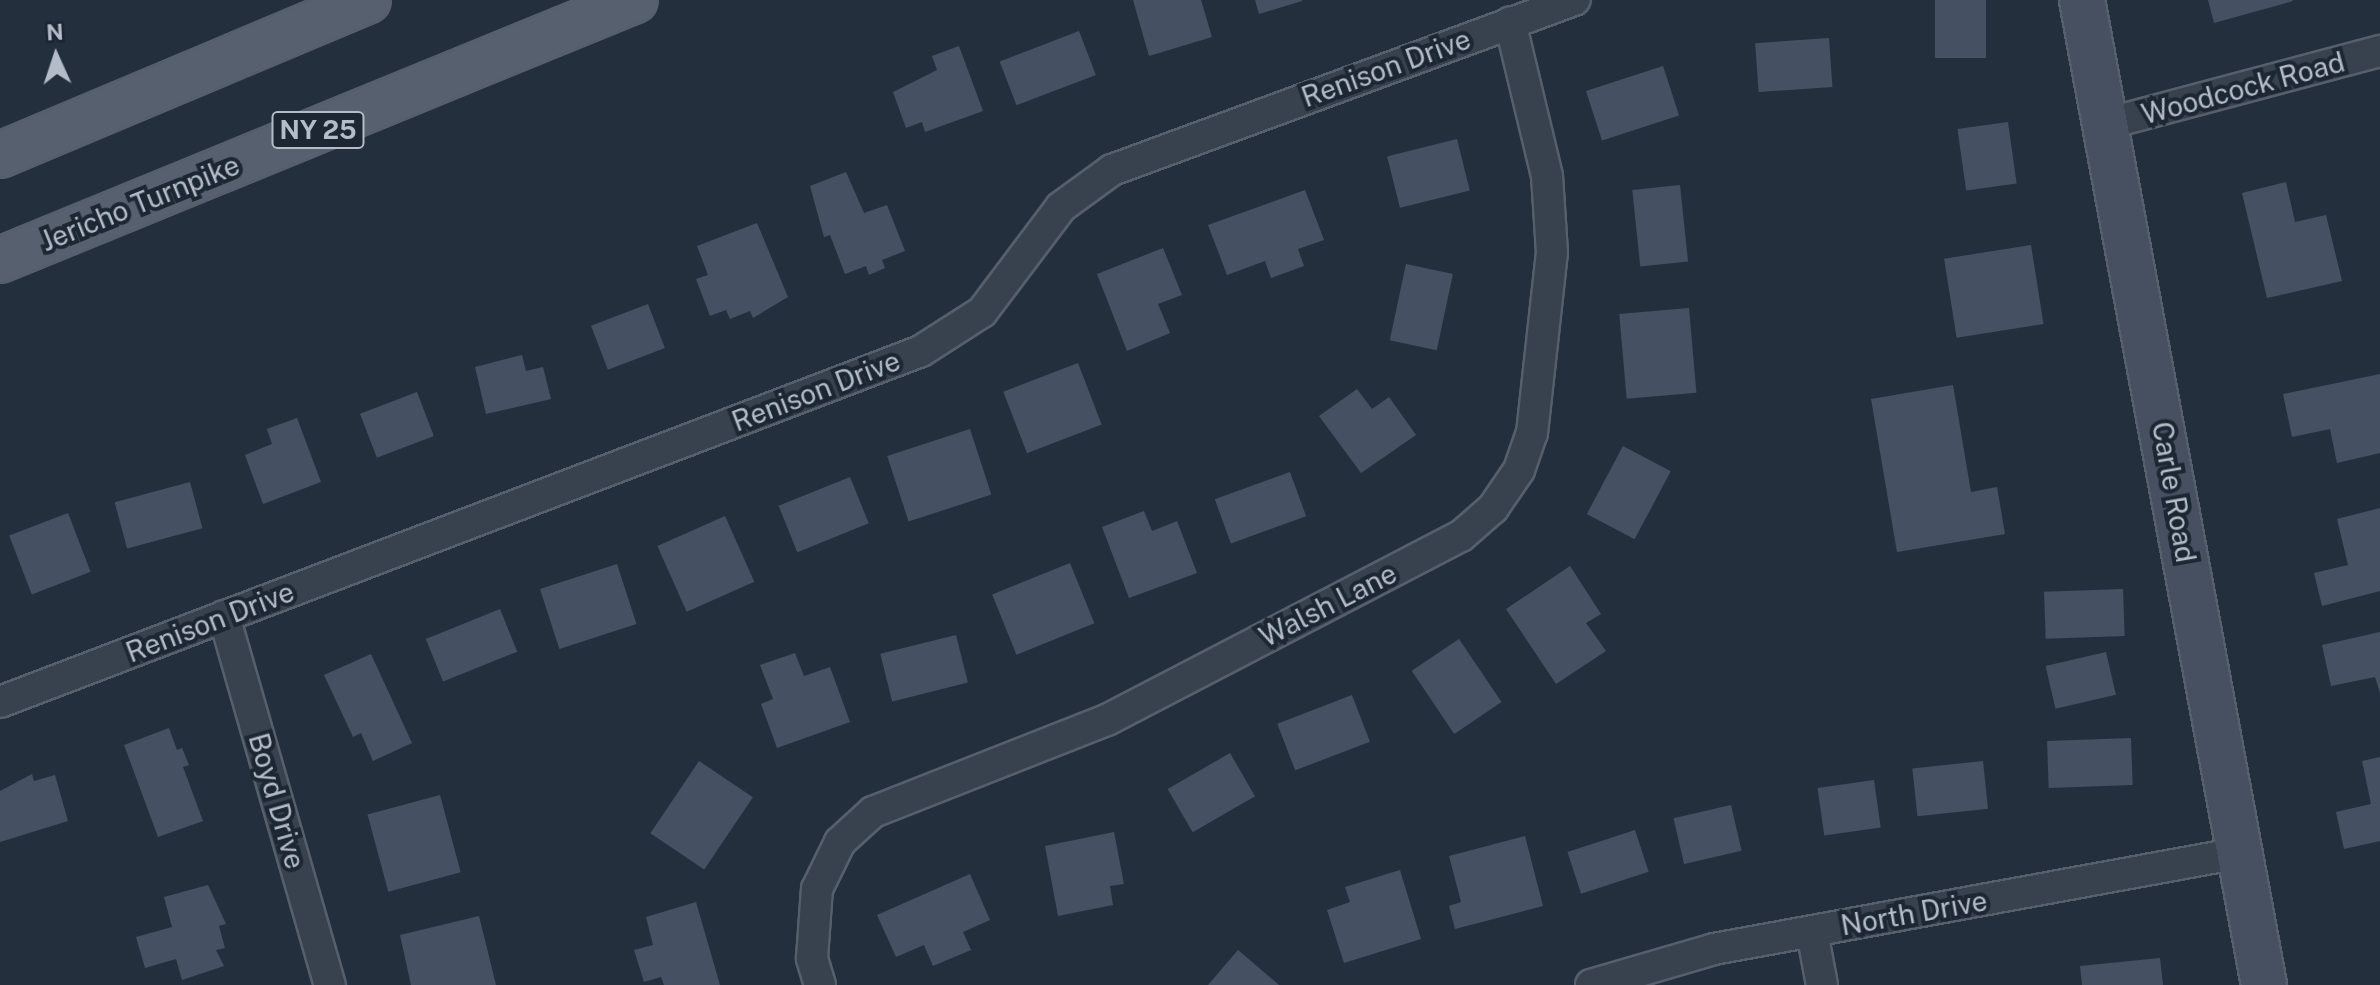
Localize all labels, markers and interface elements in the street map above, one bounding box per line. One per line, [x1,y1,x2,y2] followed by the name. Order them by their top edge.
[16,16,96,96] north arrow
[45,19,64,45] text: N
[1297,22,1475,114] street label: Renison Drive
[2138,45,2348,131] street label: Woodcock Road
[270,108,366,152] road number: NY 25
[36,148,244,258] street label: Jericho Turnpike
[727,344,905,438] street label: Renison Drive
[2145,419,2203,565] street label: Carle Road
[1254,556,1402,654] street label: Walsh Lane
[121,575,299,669] street label: Renison Drive
[242,729,312,873] street label: Boyd Drive
[1838,884,1990,942] street label: North Drive

